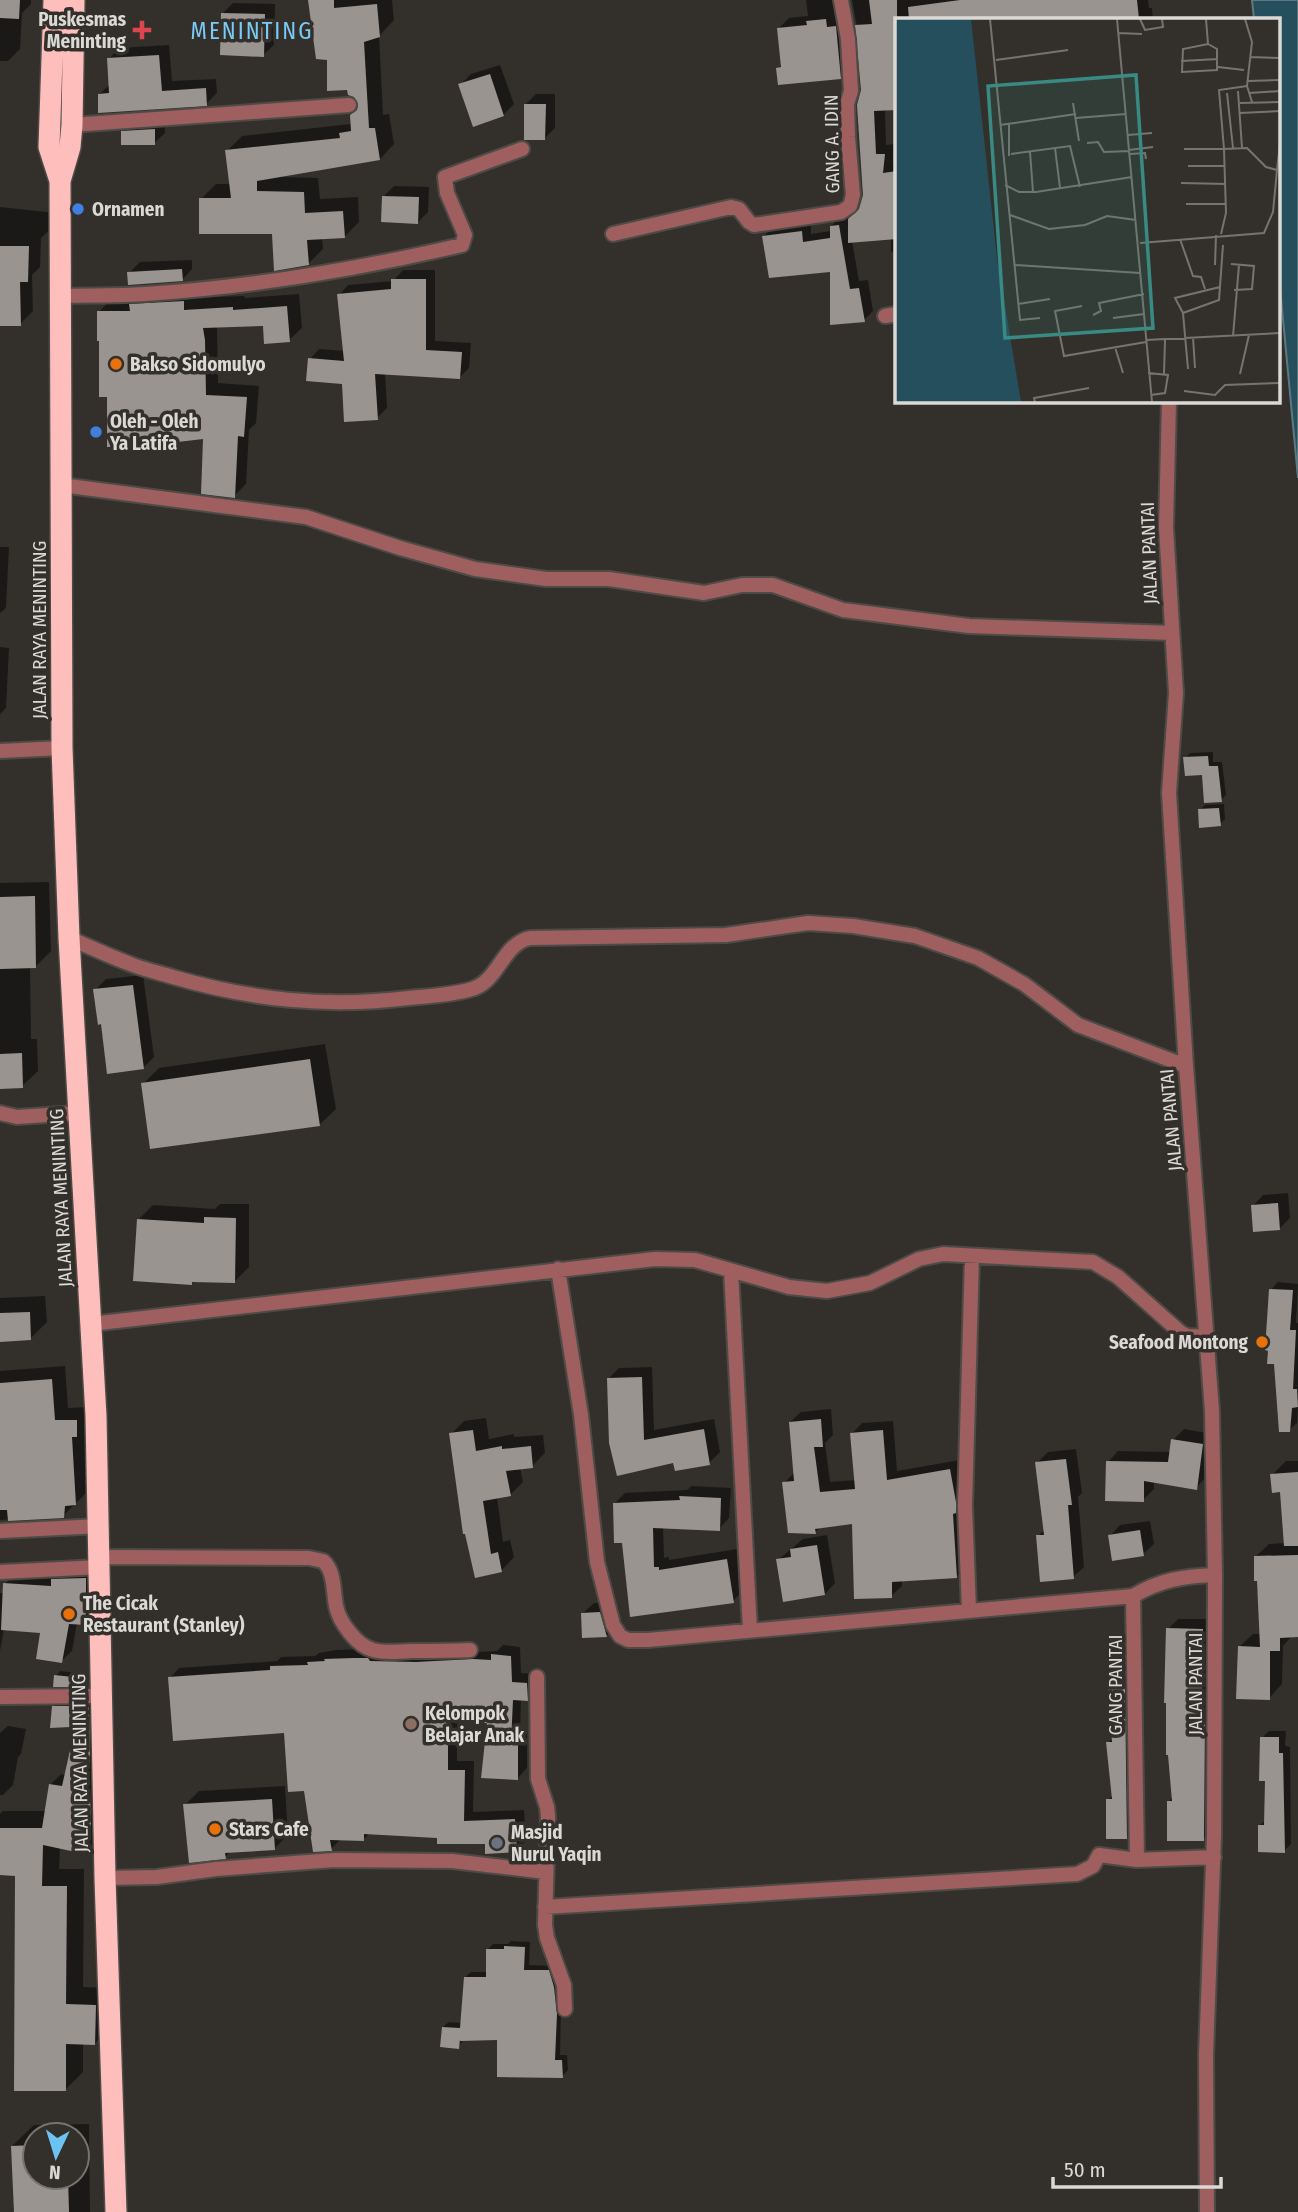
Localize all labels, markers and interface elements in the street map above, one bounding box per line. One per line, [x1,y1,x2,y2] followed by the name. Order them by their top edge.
[38,8,127,53] place label: Puskesmas Meninting
[191,17,313,45] district label: MENINTING
[895,18,1280,402] inset map
[132,20,152,40] marker: Puskesmas Meninting
[820,94,844,194] street label: GANG A. IDIN
[92,198,164,221] place label: Ornamen
[70,201,86,217] marker: Ornamen
[130,353,266,376] place label: Bakso Sidomulyo
[108,356,124,372] marker: Bakso Sidomulyo
[109,410,198,455] place label: Oleh - Oleh Ya Latifa
[88,424,104,440] marker: Oleh - Oleh Ya Latifa
[1136,501,1162,605] street label: JALAN PANTAI
[28,541,51,719] street label: JALAN RAYA MENINTING
[1155,1068,1187,1172] street label: JALAN PANTAI
[45,1108,77,1288] street label: JALAN RAYA MENINTING
[1109,1331,1249,1354] place label: Seafood Montong
[1254,1334,1270,1350] marker: Seafood Montong
[83,1592,245,1637] place label: The Cicak Restaurant (Stanley)
[61,1606,77,1622] marker: The Cicak Restaurant (Stanley)
[1184,1633,1207,1735] street label: JALAN PANTAI
[1104,1635,1127,1735] street label: GANG PANTAI
[67,1673,93,1853] street label: JALAN RAYA MENINTING
[425,1702,525,1747] place label: Kelompok Belajar Anak
[403,1716,419,1732] marker: Kelompok Belajar Anak
[229,1818,309,1841] place label: Stars Cafe
[207,1821,223,1837] marker: Stars Cafe
[511,1821,602,1866] place label: Masjid Nurul Yaqin
[489,1835,505,1851] marker: Masjid Nurul Yaqin
[21,2121,91,2191] north arrow
[1053,2146,1221,2190] scale bar
[1064,2157,1106,2183] text: 50 m
[48,2161,61,2184] text: N

